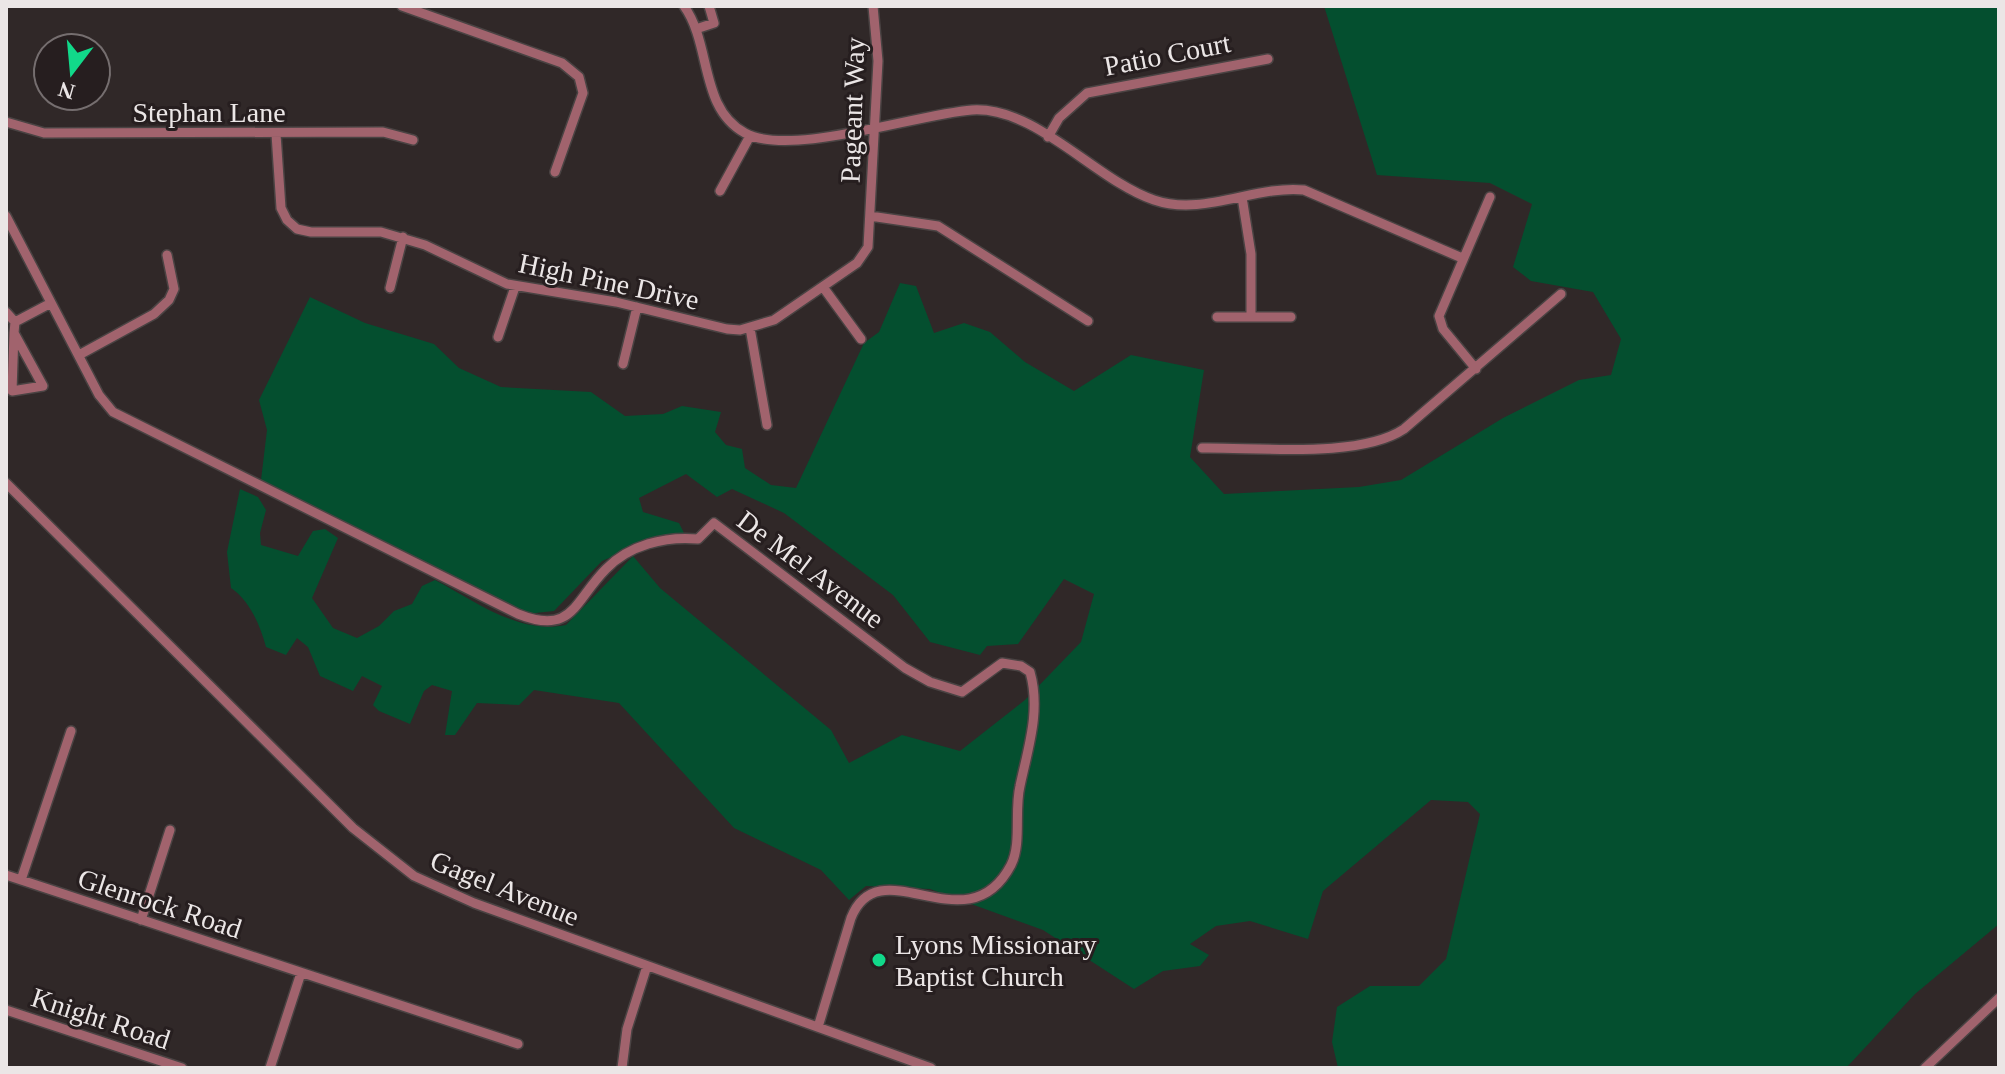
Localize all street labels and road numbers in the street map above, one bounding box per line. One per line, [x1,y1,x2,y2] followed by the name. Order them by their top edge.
[1101,27,1233,82] street label: Patio Court
[834,37,871,183] street label: Pageant Way
[132,97,286,128] street label: Stephan Lane
[516,247,702,316] street label: High Pine Drive
[731,504,890,635] street label: De Mel Avenue
[426,845,584,932] street label: Gagel Avenue
[74,862,246,945] street label: Glenrock Road
[28,982,174,1055] street label: Knight Road

